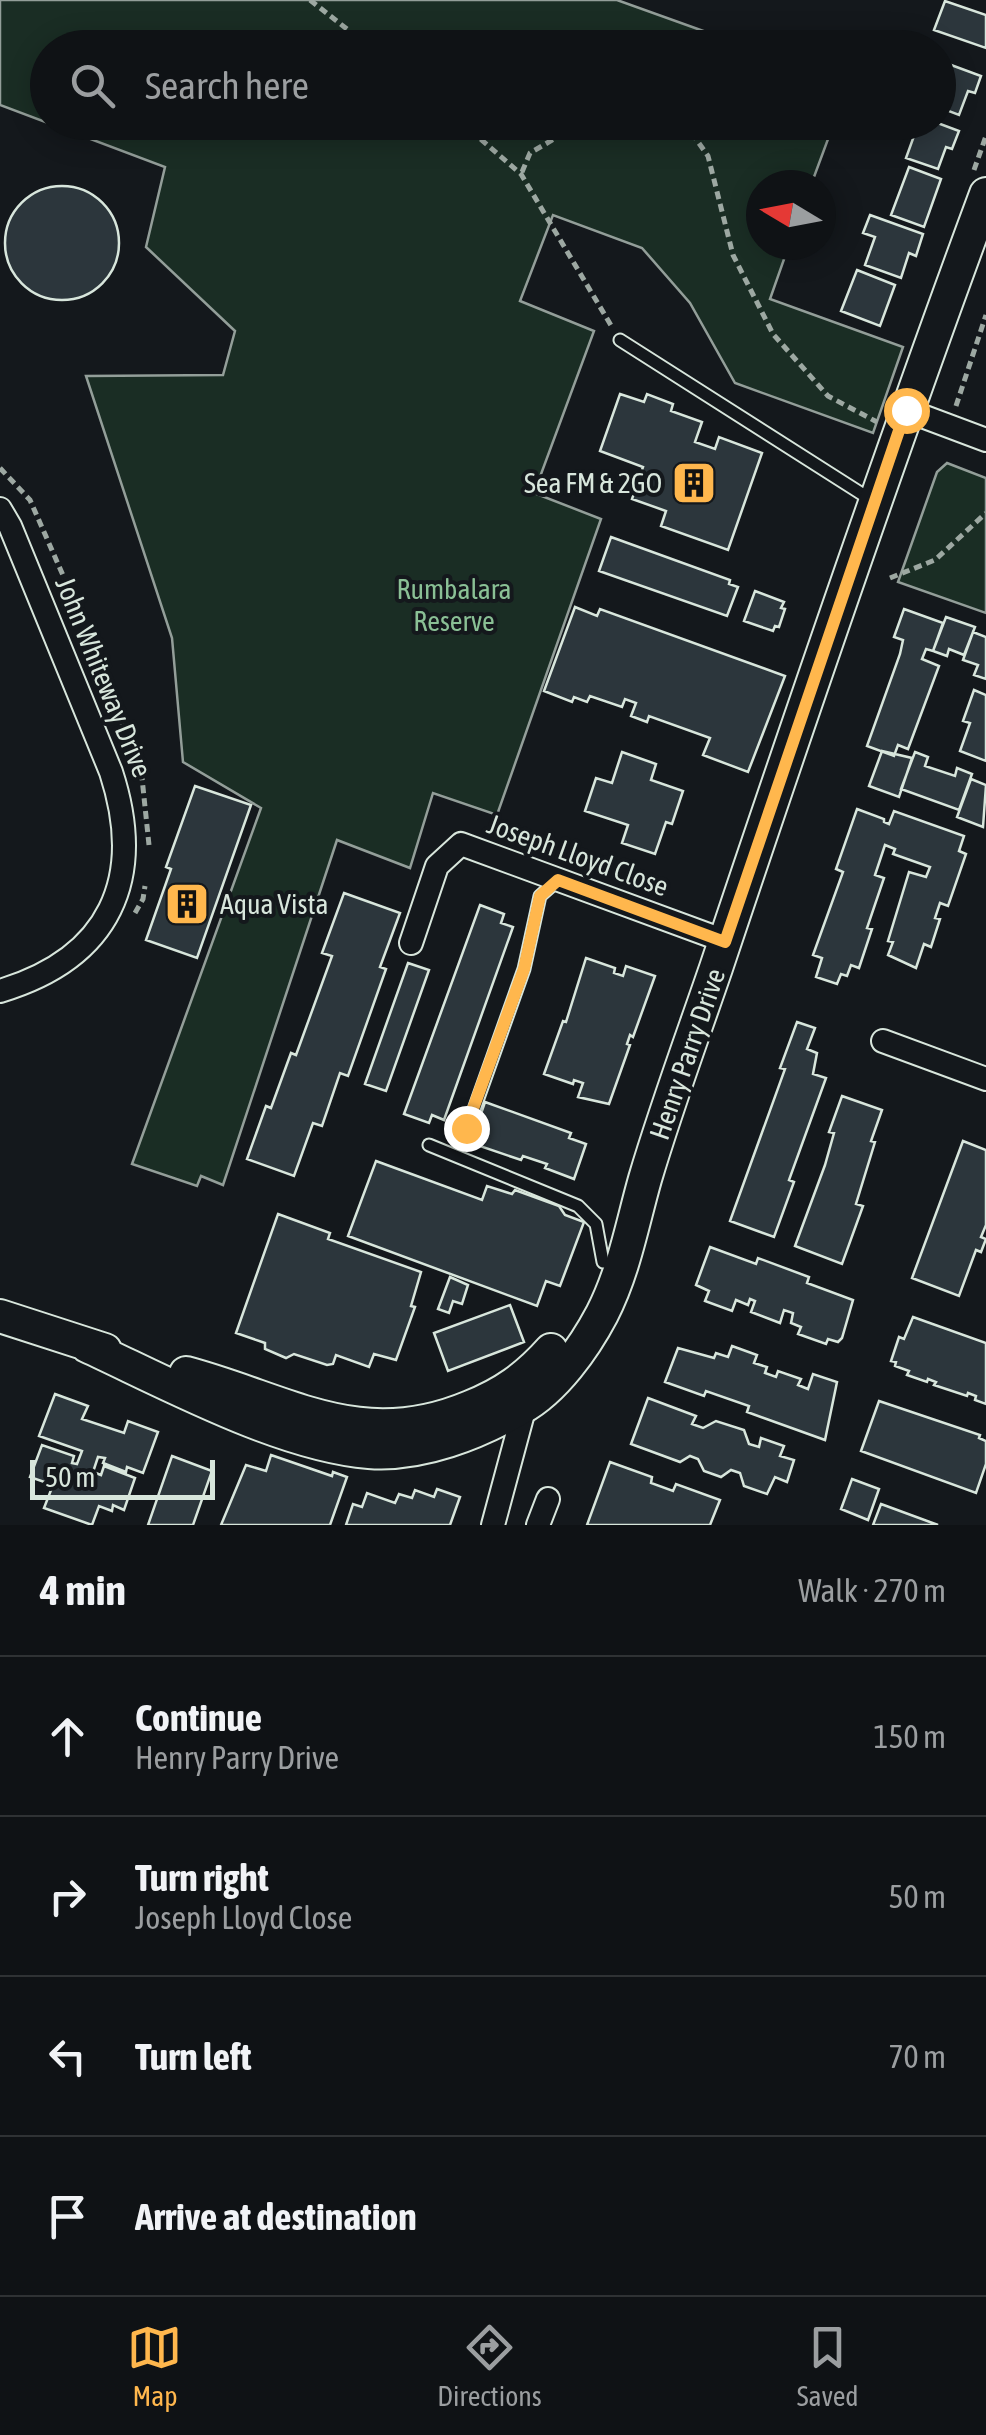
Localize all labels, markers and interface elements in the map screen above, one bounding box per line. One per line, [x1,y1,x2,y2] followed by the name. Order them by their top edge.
[30,30,956,140] search box
[65,58,120,113] icon: search
[145,64,309,107] text: Search here
[746,170,836,260] north arrow
[884,388,930,434] route start
[671,460,717,506] building icon: Sea FM & 2GO
[524,467,662,499] place label: Sea FM & 2GO
[49,572,159,782] street label: John Whiteway Drive
[396,573,512,637] park label: Rumbalara Reserve
[483,807,673,903] street label: Joseph Lloyd Close
[164,881,210,927] building icon: Aqua Vista
[220,888,329,920] place label: Aqua Vista
[643,964,731,1144] street label: Henry Parry Drive
[444,1106,490,1152] route end
[30,1455,215,1500] scale bar
[45,1461,95,1493] text: 50 m
[40,1566,126,1614] text: 4 min
[798,1572,946,1609] text: Walk · 270 m
[135,1696,262,1739] text: Continue
[40,1709,95,1764] icon: ahead
[873,1718,946,1755] text: 150 m
[135,1739,339,1776] text: Henry Parry Drive
[135,1856,269,1899] text: Turn right
[40,1869,95,1924] icon: right
[888,1878,946,1915] text: 50 m
[135,1899,352,1936] text: Joseph Lloyd Close
[40,2029,95,2084] icon: left
[135,2035,251,2078] text: Turn left
[888,2038,946,2075] text: 70 m
[40,2189,95,2244] icon: arrive
[135,2195,417,2238] text: Arrive at destination
[127,2320,182,2412] tab: Map
[437,2320,542,2412] tab: Directions
[797,2320,859,2412] tab: Saved

